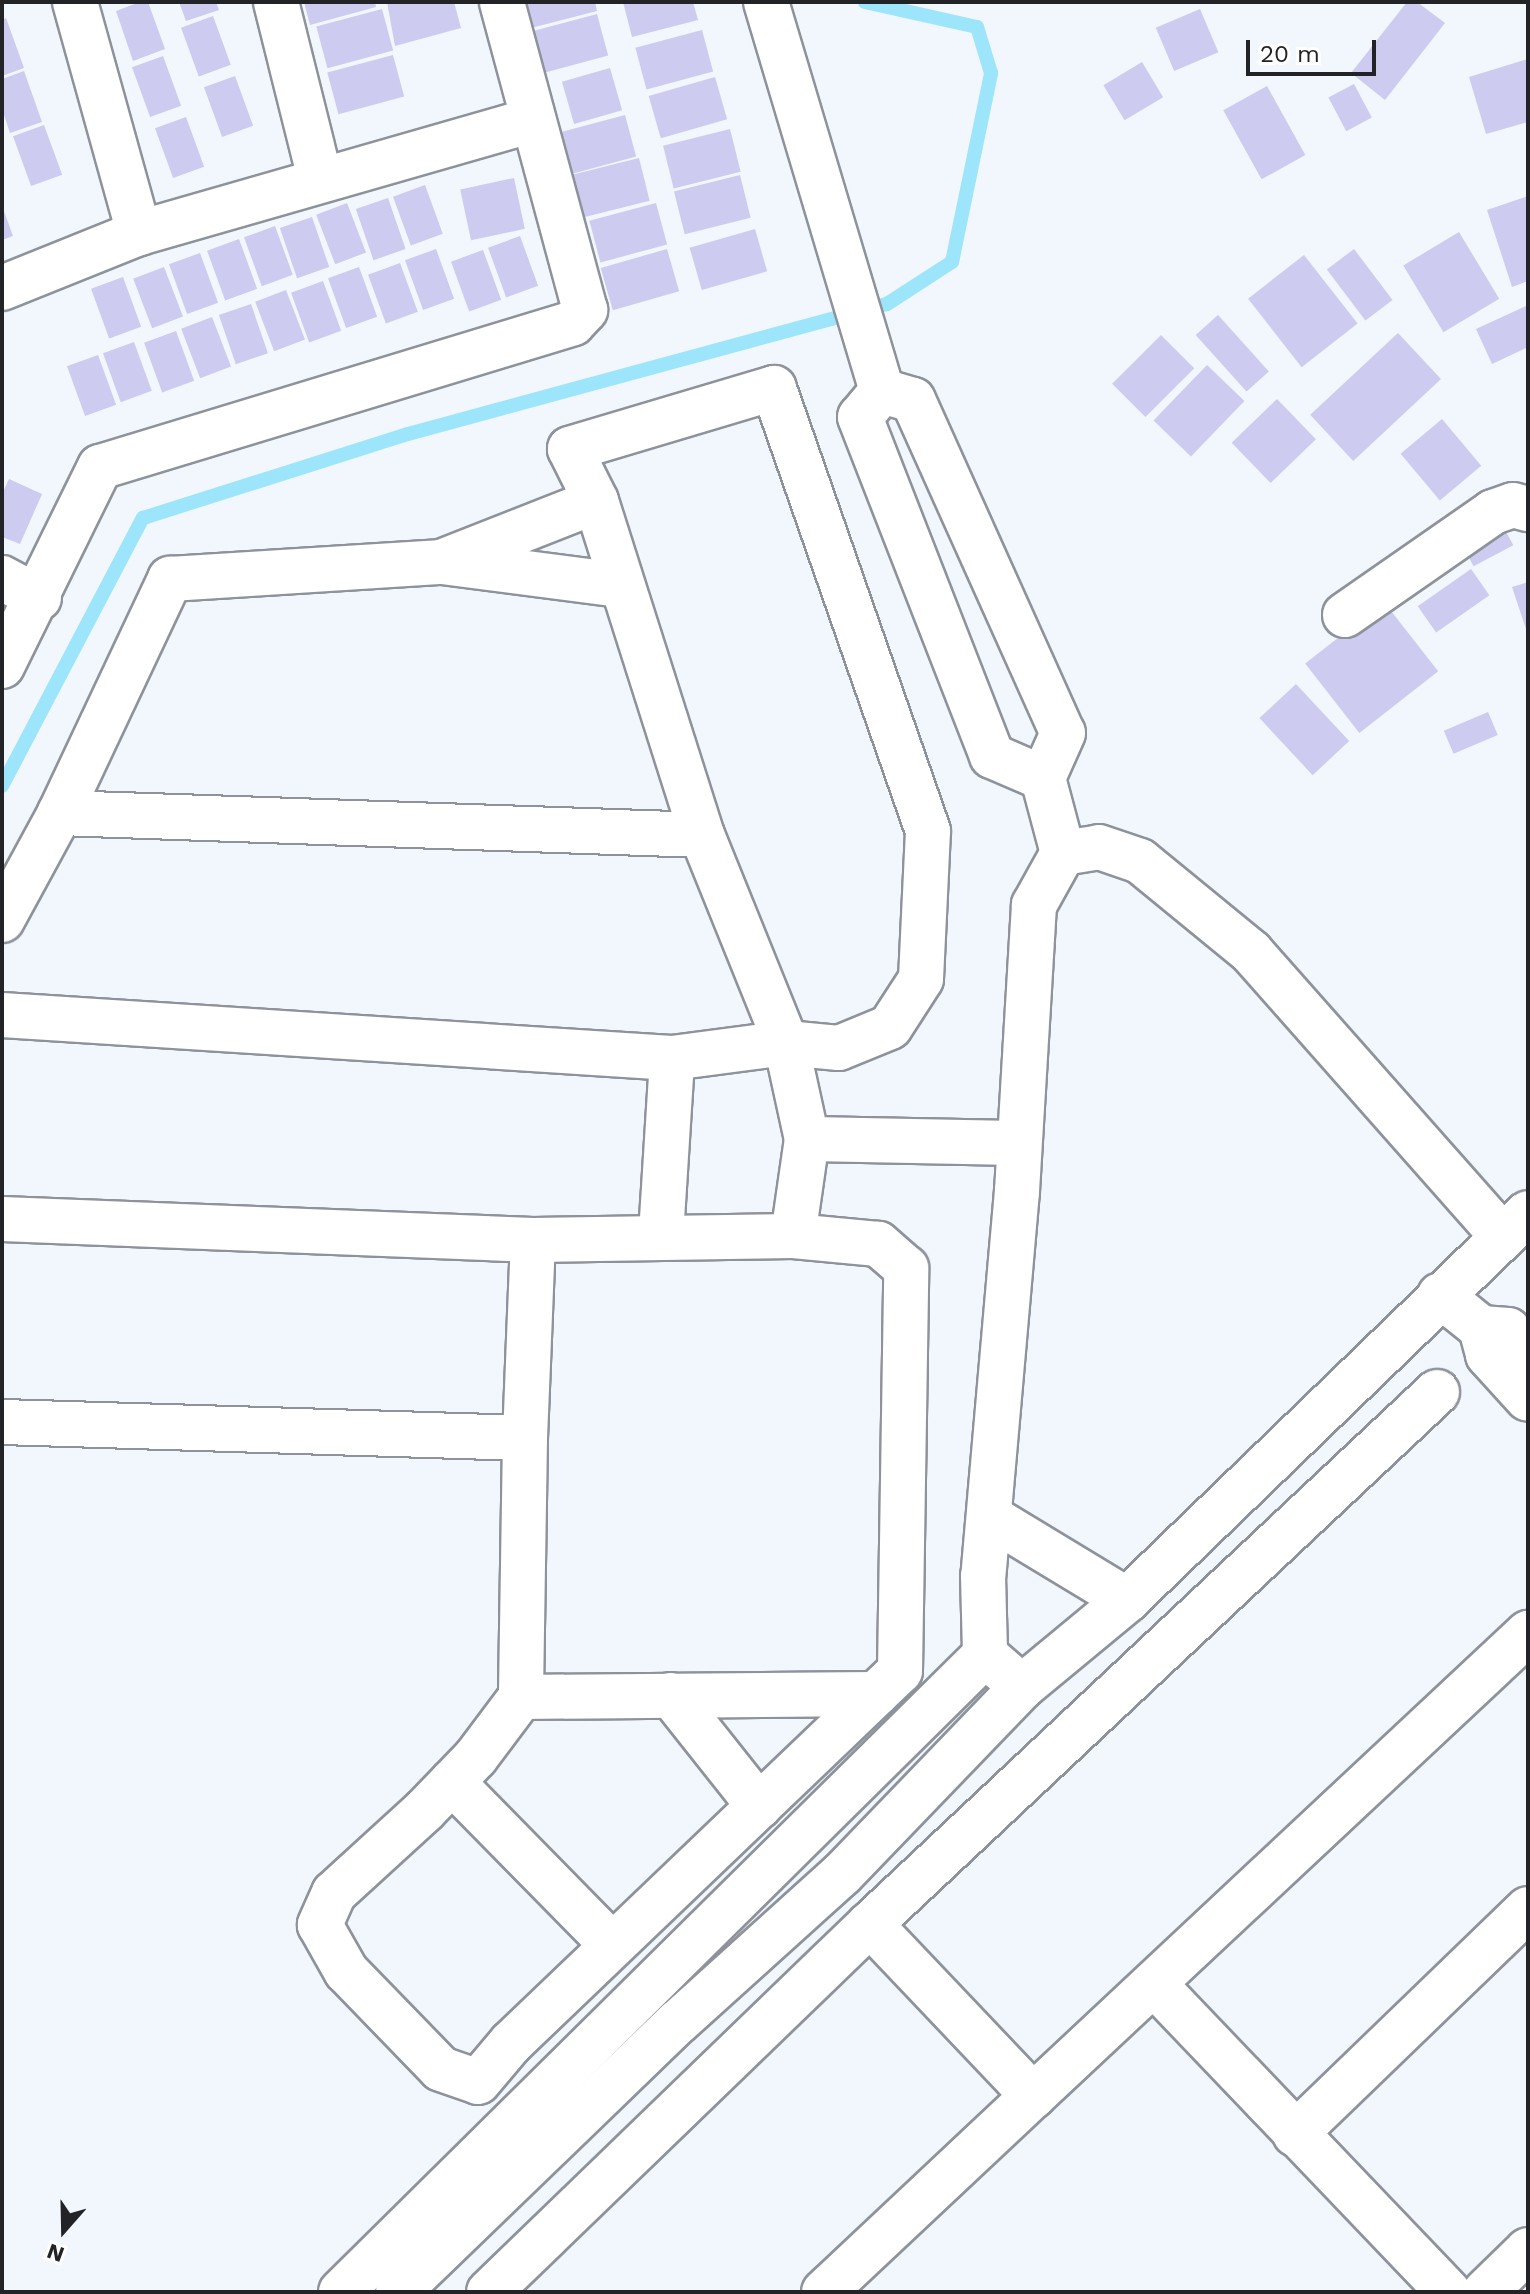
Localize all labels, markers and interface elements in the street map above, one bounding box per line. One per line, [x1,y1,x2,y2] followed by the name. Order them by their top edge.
[1250,24,1380,74] scale bar
[1260,40,1320,68] text: 20 m
[24,2190,104,2270] north arrow
[44,2238,68,2268] text: N

